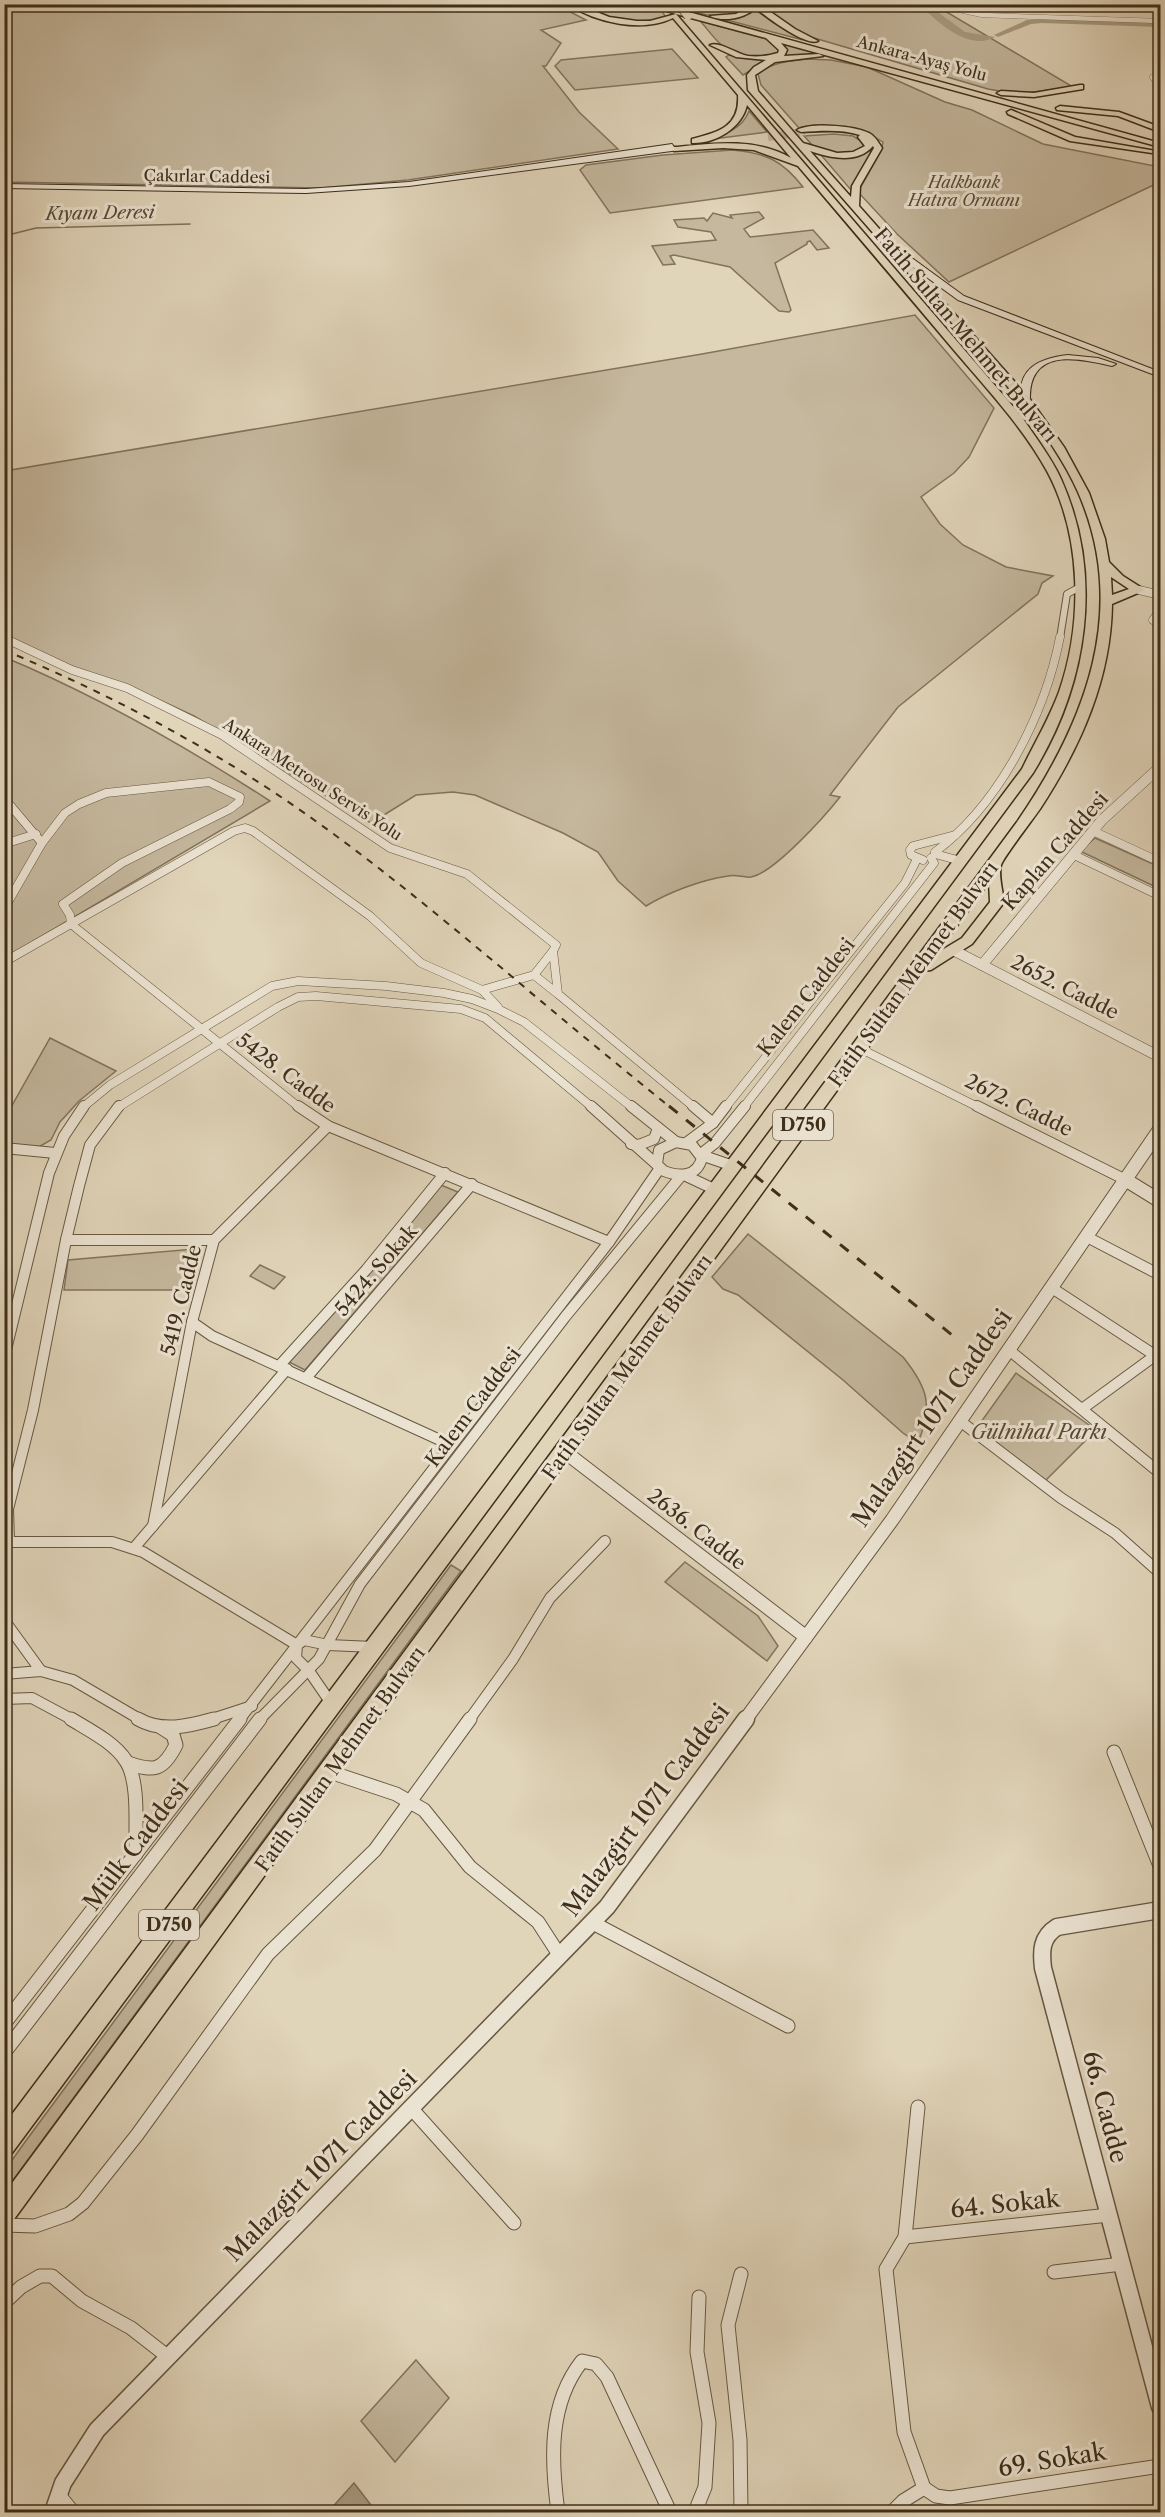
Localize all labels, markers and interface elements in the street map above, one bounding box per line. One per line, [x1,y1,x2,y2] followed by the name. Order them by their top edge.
[854,31,989,85] street label: Ankara-Ayaş Yolu
[144,165,271,187] street label: Çakırlar Caddesi
[906,172,1020,210] park label: Halkbank Hatıra Ormanı
[43,201,156,225] water label: Kıyam Deresi
[869,223,1063,447] street label: Fatih Sultan Mehmet Bulvarı
[219,713,406,845] street label: Ankara Metrosu Servis Yolu
[997,787,1113,915] street label: Kaplan Caddesi
[823,857,1003,1091] street label: Fatih Sultan Mehmet Bulvarı
[752,933,860,1061] street label: Kalem Caddesi
[1007,950,1123,1024] street label: 2652. Cadde
[232,1028,340,1118] street label: 5428. Cadde
[961,1069,1077,1141] street label: 2672. Cadde
[773,1110,833,1140] road number: D750
[330,1218,423,1321] street label: 5424. Sokak
[156,1242,206,1358] street label: 5419. Cadde
[537,1250,717,1484] street label: Fatih Sultan Mehmet Bulvarı
[845,1303,1018,1532] street label: Malazgirt 1071 Caddesi
[420,1342,526,1472] street label: Kalem Caddesi
[971,1420,1107,1444] park label: Gülnihal Parkı
[643,1483,751,1575] street label: 2636. Cadde
[250,1642,430,1876] street label: Fatih Sultan Mehmet Bulvarı
[556,1698,735,1922] street label: Malazgirt 1071 Caddesi
[77,1773,194,1916] street label: Mülk Caddesi
[139,1910,199,1940] road number: D750
[1077,2048,1134,2166] street label: 66. Cadde
[219,2064,422,2267] street label: Malazgirt 1071 Caddesi
[949,2183,1062,2224] street label: 64. Sokak
[996,2437,1109,2482] street label: 69. Sokak

